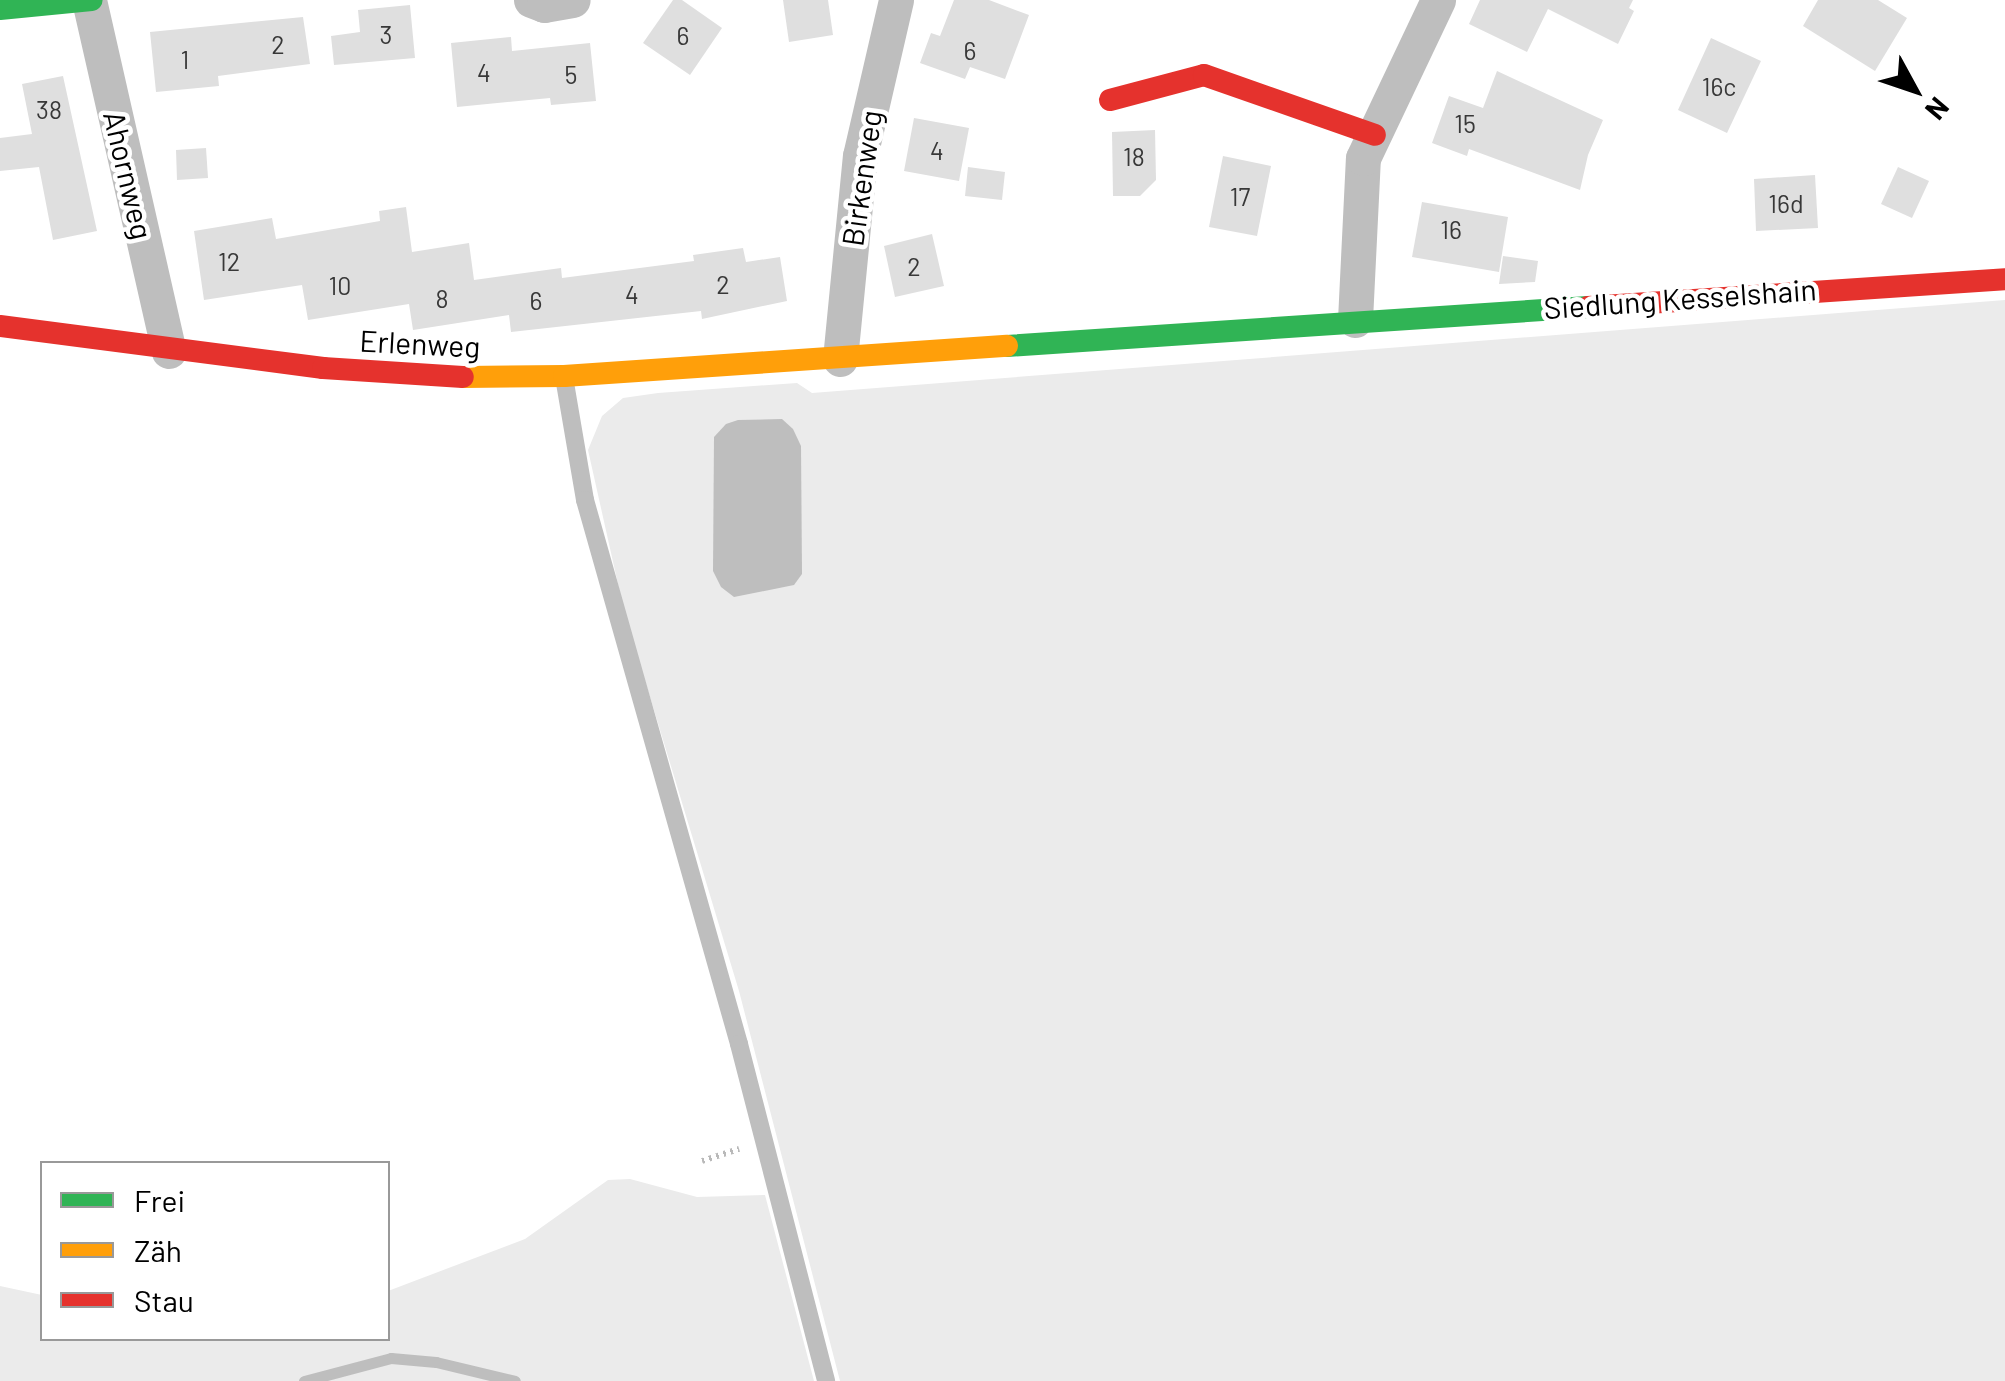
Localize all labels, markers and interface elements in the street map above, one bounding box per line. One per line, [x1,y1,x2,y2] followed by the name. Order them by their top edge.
[380,19,392,49] house number: 3
[677,20,689,50] house number: 6
[271,29,285,59] house number: 2
[964,35,976,65] house number: 6
[1865,40,1965,140] north arrow
[181,44,189,74] house number: 1
[477,57,491,87] house number: 4
[565,59,577,89] house number: 5
[1702,71,1736,101] house number: 16c
[1919,91,1957,127] text: N
[36,94,62,124] house number: 38
[97,107,161,243] street label: Ahornweg
[834,108,888,248] street label: Birkenweg
[1454,108,1476,138] house number: 15
[930,135,944,165] house number: 4
[1123,141,1145,171] house number: 18
[1230,181,1250,211] house number: 17
[1768,188,1804,218] house number: 16d
[1440,214,1462,244] house number: 16
[218,246,240,276] house number: 12
[907,251,921,281] house number: 2
[716,269,730,299] house number: 2
[329,270,351,300] house number: 10
[1542,271,1818,325] street label: Siedlung Kesselshain
[625,279,639,309] house number: 4
[435,283,449,313] house number: 8
[530,285,542,315] house number: 6
[359,322,481,364] street label: Erlenweg
[40,1161,390,1341] legend
[134,1182,185,1218] text: Frei
[134,1232,182,1268] text: Zäh
[134,1282,194,1318] text: Stau

